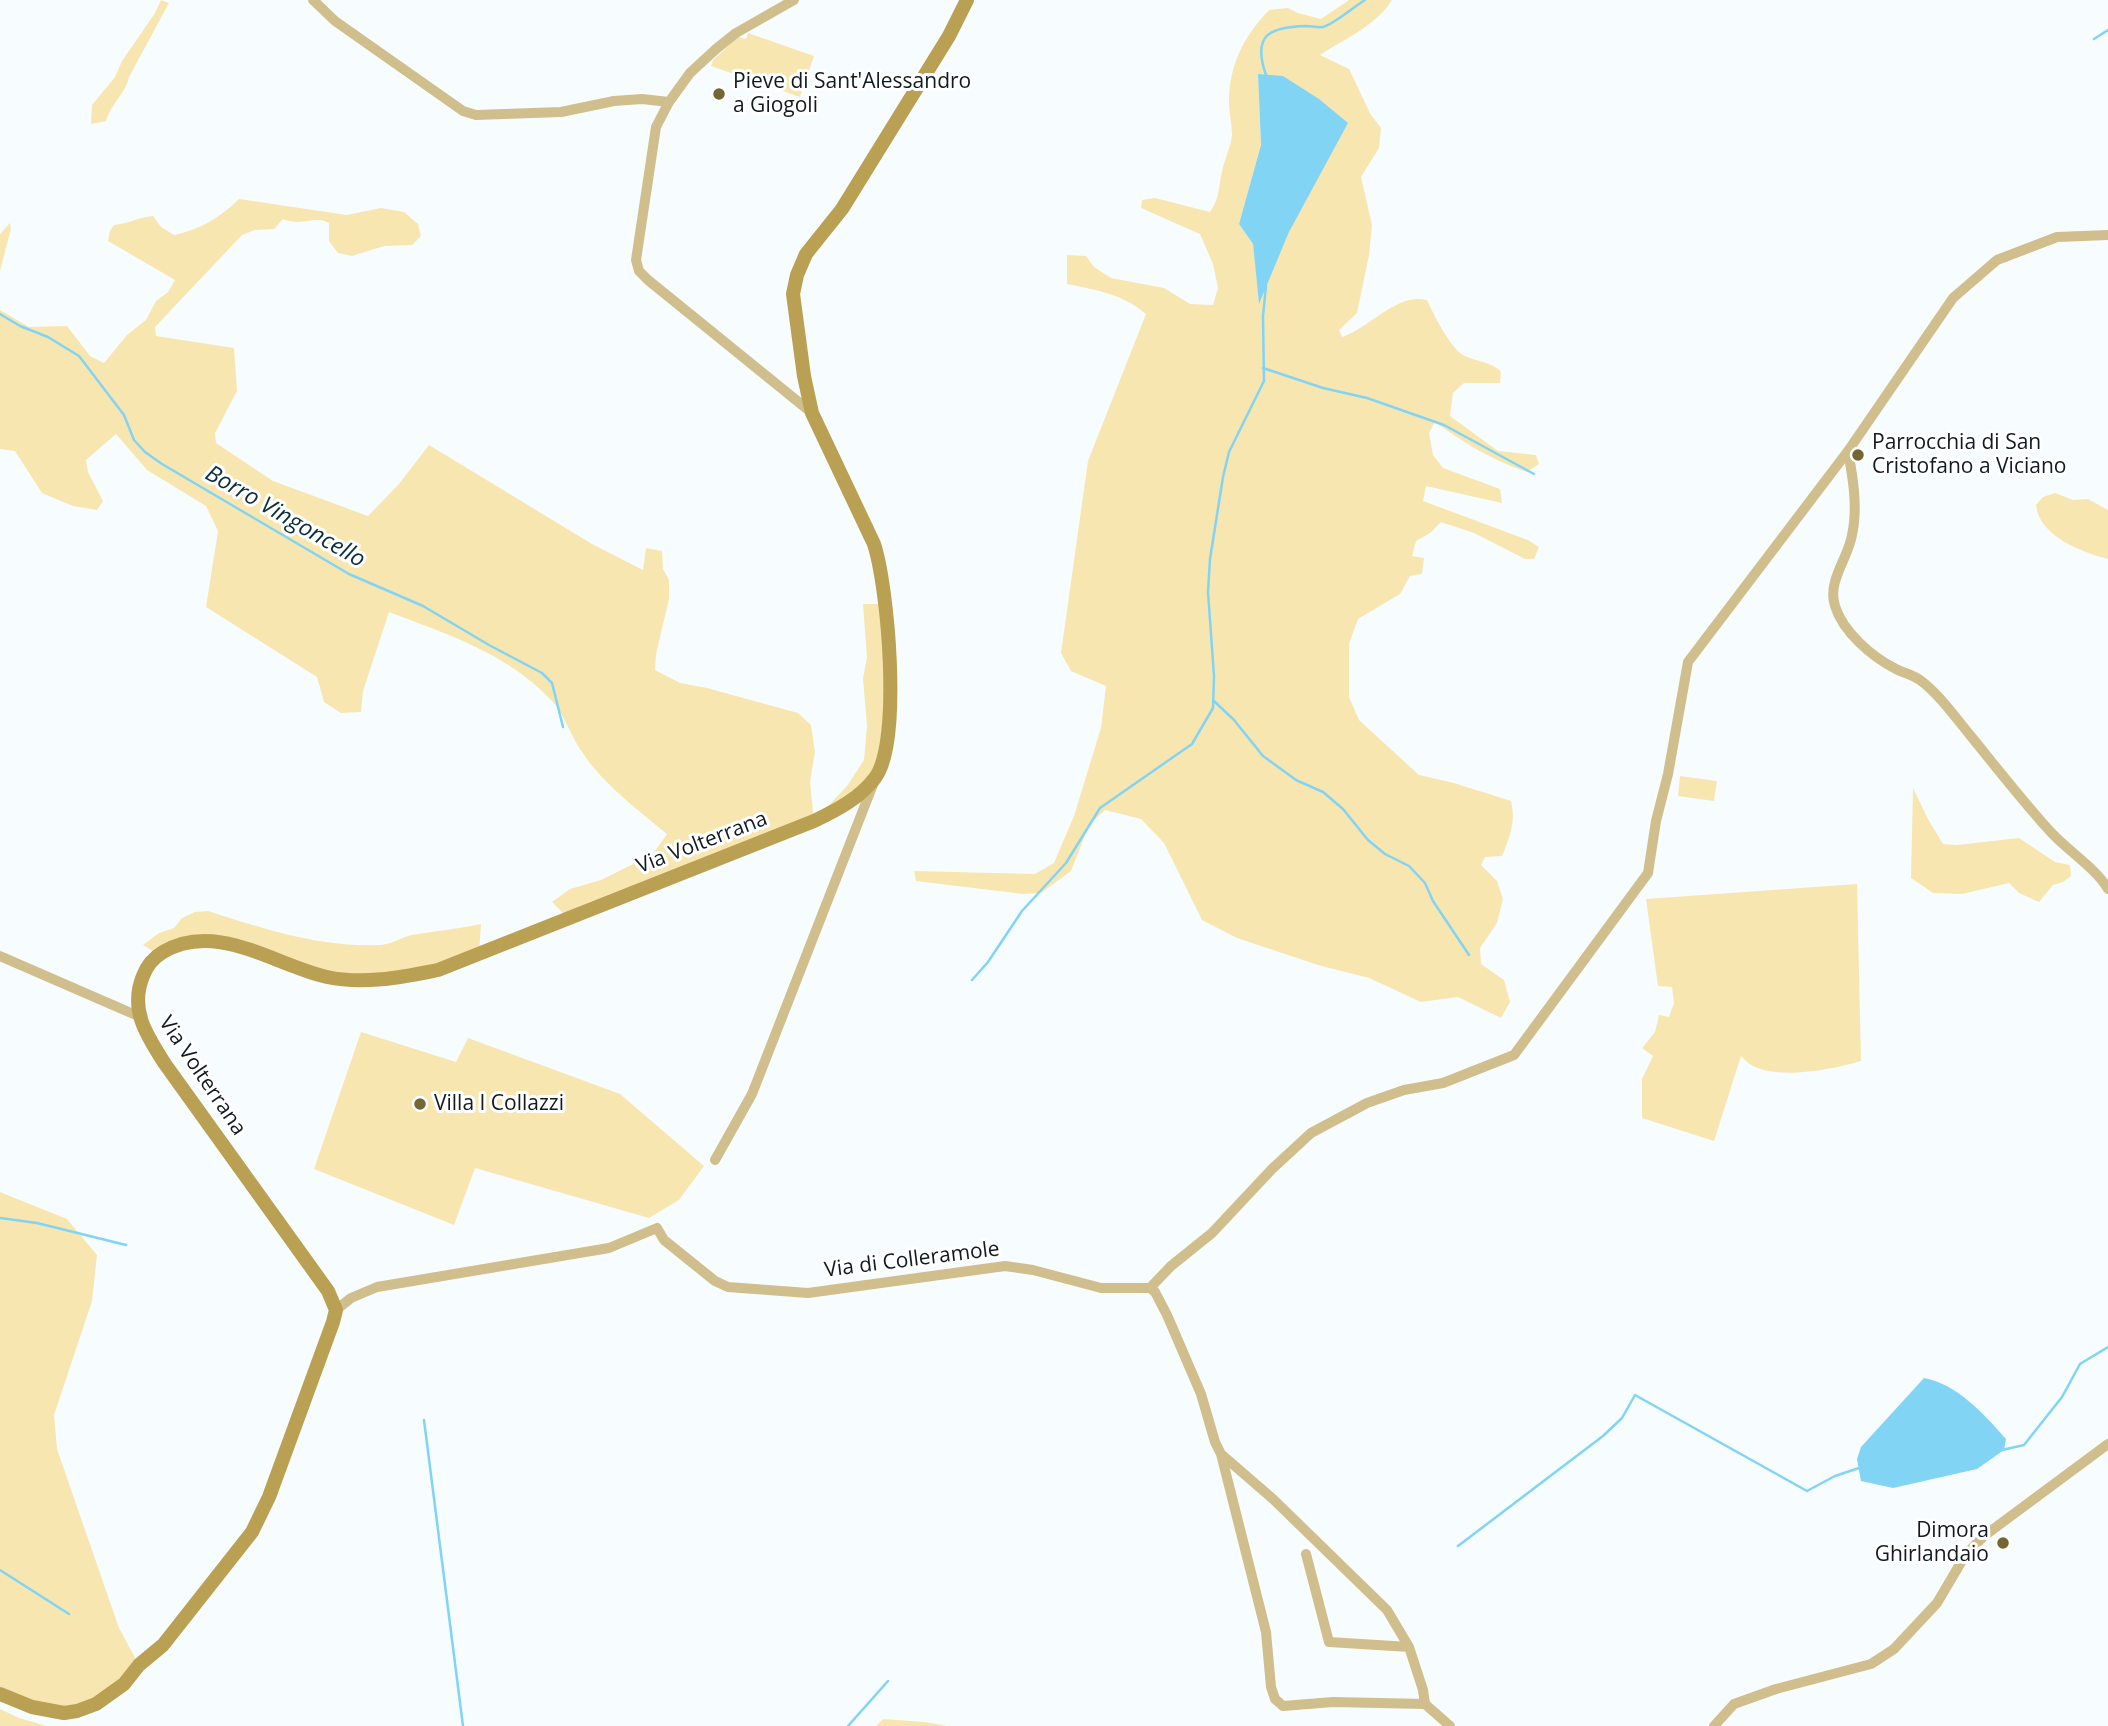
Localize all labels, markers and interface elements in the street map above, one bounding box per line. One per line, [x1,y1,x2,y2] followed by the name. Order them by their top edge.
[733,69,971,119] place label: Pieve di Sant'Alessandro a Giogoli
[711,86,727,102] marker: Pieve di Sant'Alessandro a Giogoli
[1872,430,2066,480] place label: Parrocchia di San Cristofano a Viciano
[1850,447,1866,463] marker: Parrocchia di San Cristofano a Viciano
[200,460,370,574] water label: Borro Vingoncello
[633,806,771,880] street label: Via Volterrana
[153,1012,251,1140] street label: Via Volterrana
[434,1091,564,1117] place label: Villa I Collazzi
[412,1096,428,1112] marker: Villa I Collazzi
[823,1237,1001,1283] street label: Via di Colleramole
[1875,1518,1989,1568] place label: Dimora Ghirlandaio
[1995,1535,2011,1551] marker: Dimora Ghirlandaio

